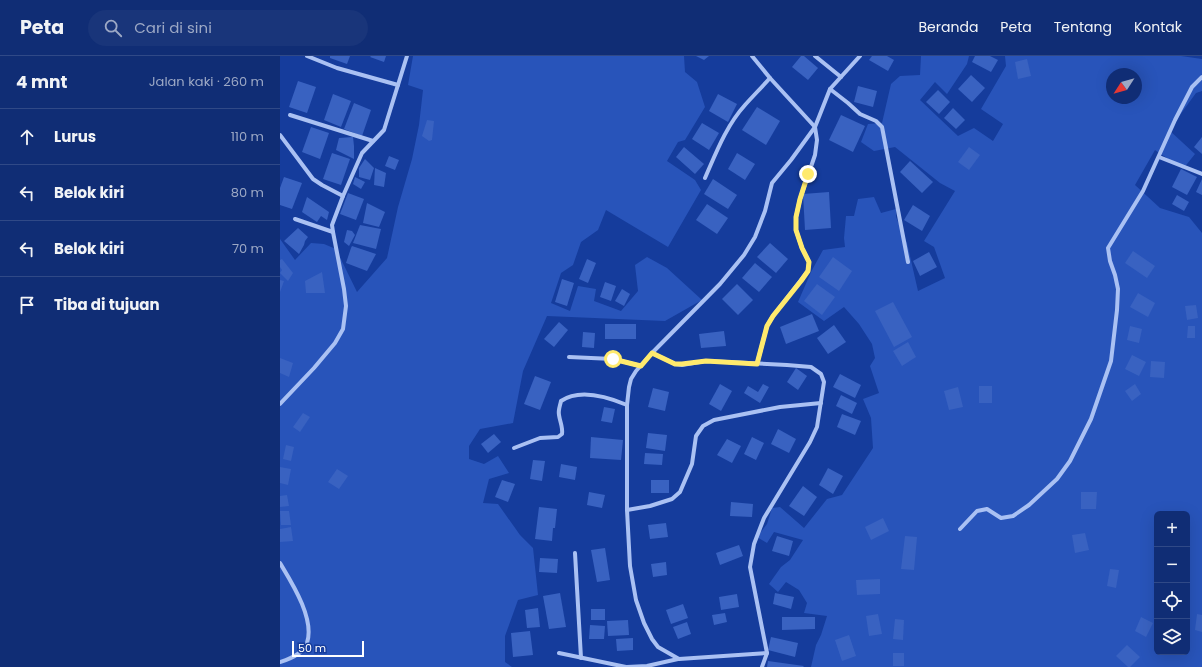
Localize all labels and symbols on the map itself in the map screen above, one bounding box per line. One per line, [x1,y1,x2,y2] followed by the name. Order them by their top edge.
[1106,68,1142,104] north arrow
[799,165,817,183] route end
[604,350,622,368] route start
[292,639,364,658] scale bar

